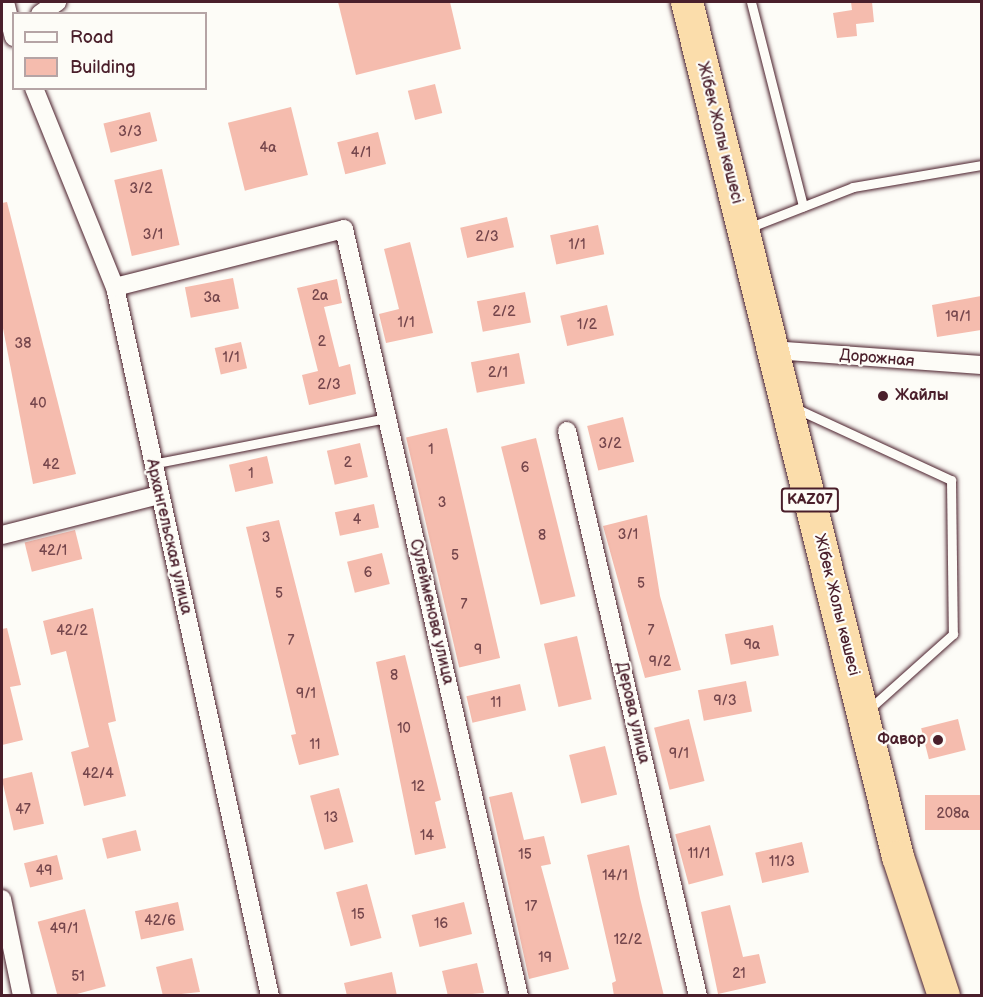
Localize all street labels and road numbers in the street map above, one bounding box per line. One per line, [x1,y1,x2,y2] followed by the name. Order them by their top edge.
[692,60,746,206] street label: Жібек Жолы көшесі
[839,346,915,372] street label: Дорожная
[141,457,195,617] street label: Архангельская улица
[780,488,840,512] road number: KAZ07
[809,532,863,678] street label: Жібек Жолы көшесі
[405,537,457,687] street label: Сулейменова улица
[611,660,653,766] street label: Дерова улица

